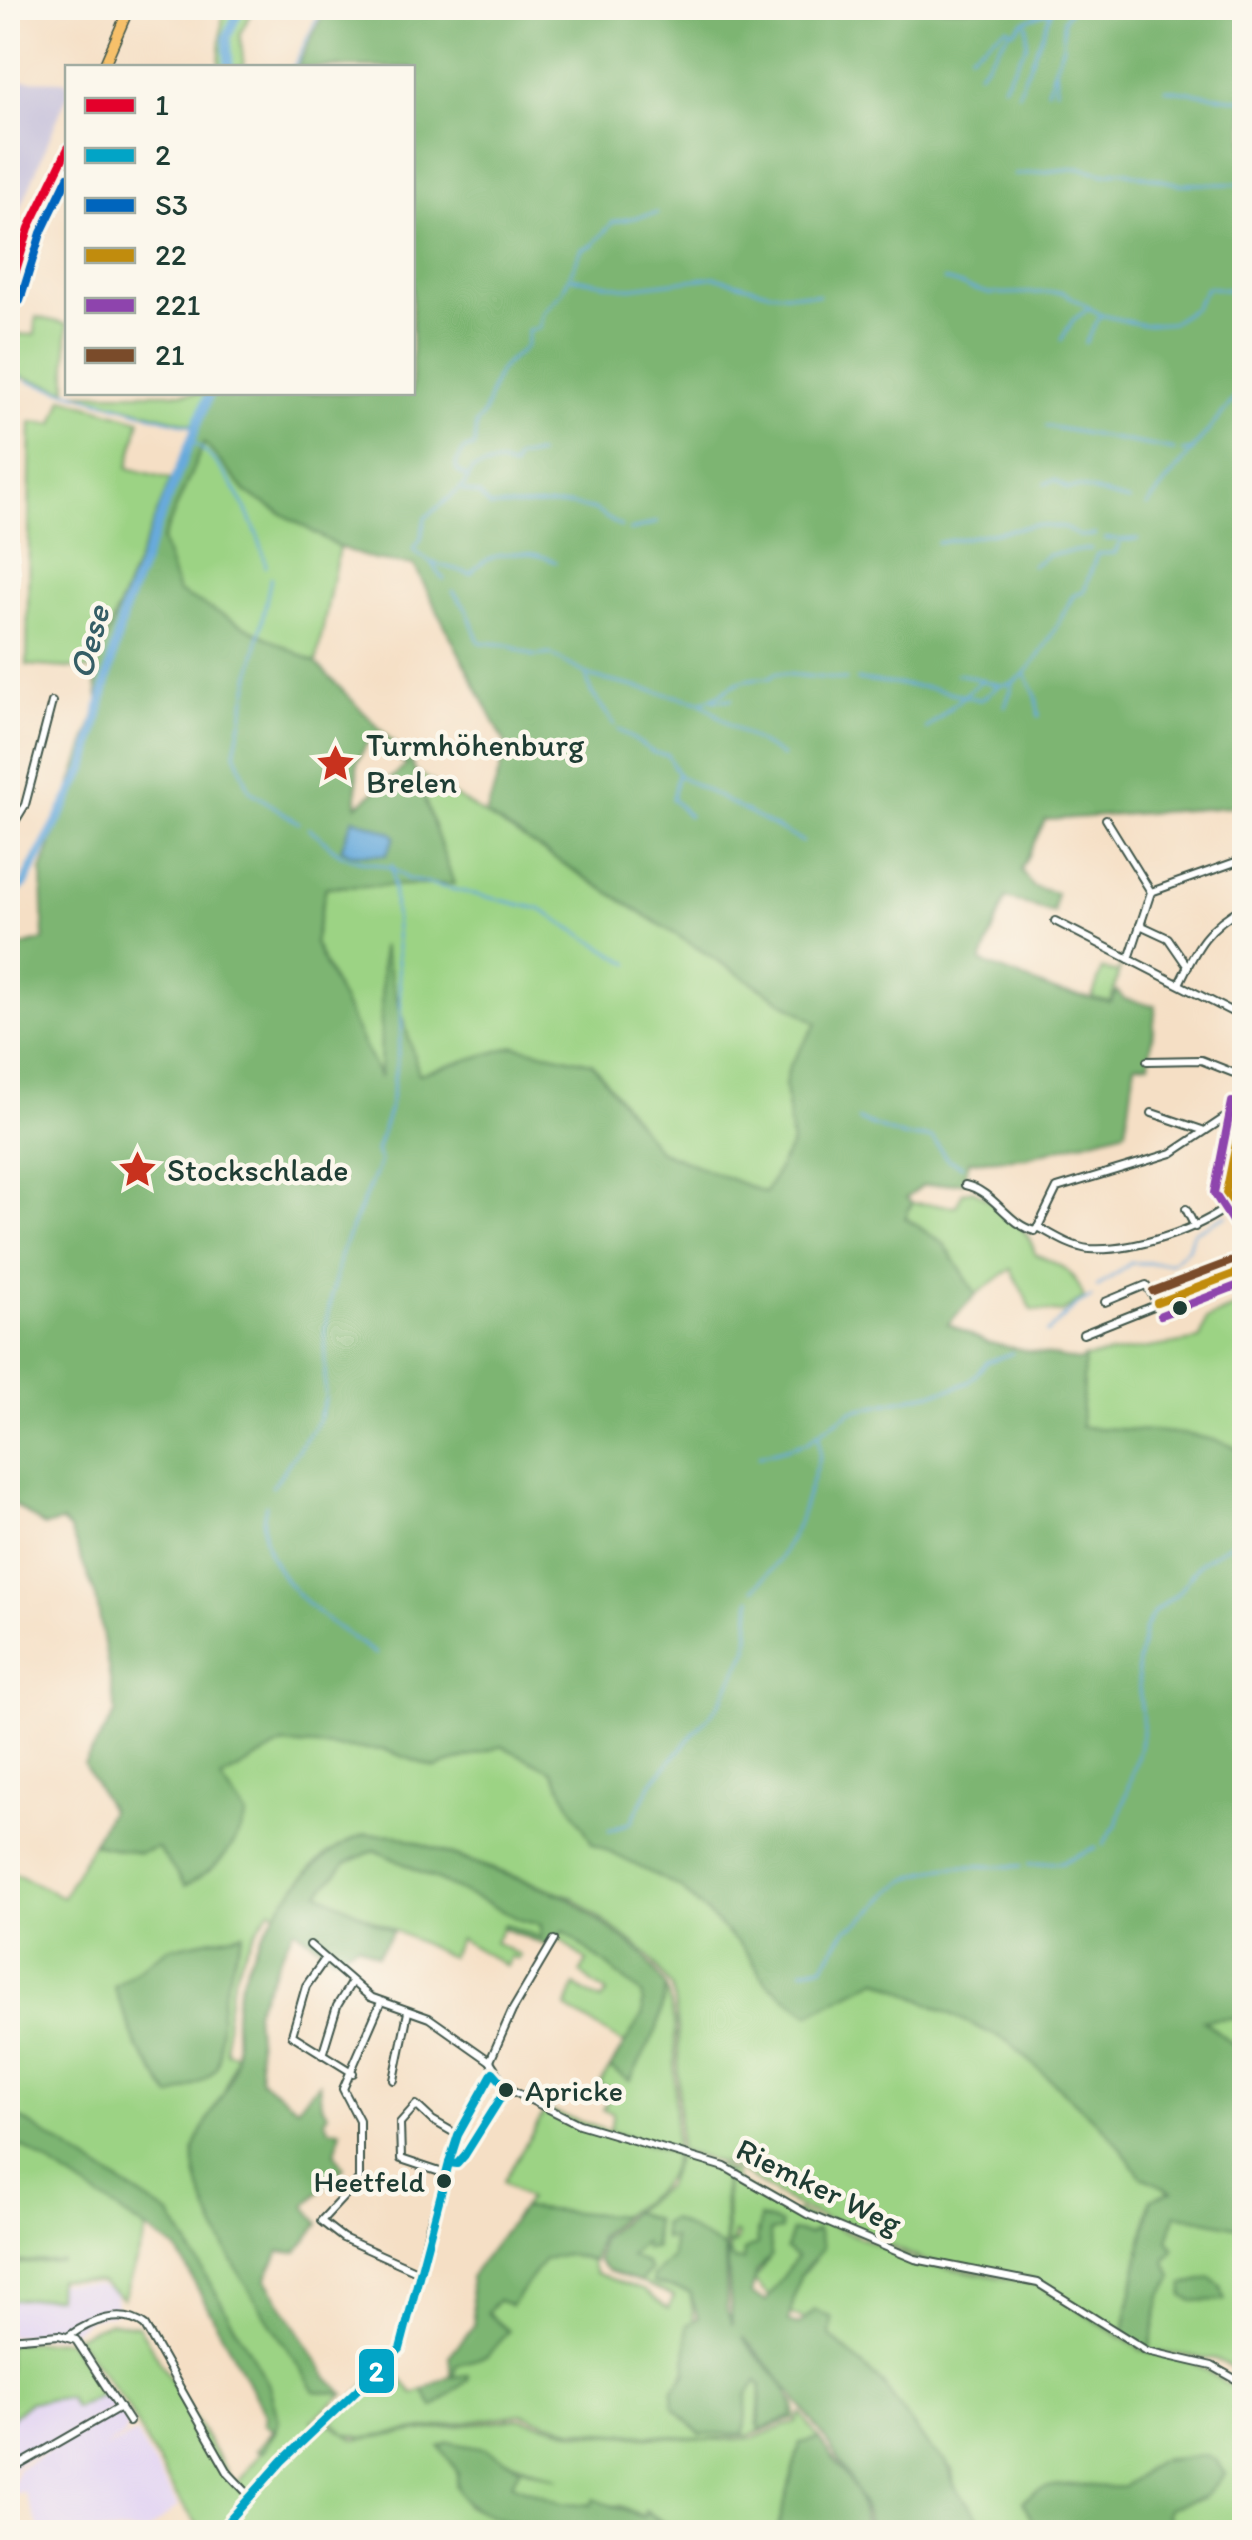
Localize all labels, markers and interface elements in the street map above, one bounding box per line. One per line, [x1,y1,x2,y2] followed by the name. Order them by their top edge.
[65,65,415,395] legend
[155,86,169,123] text: 1
[155,136,171,173] text: 2
[155,186,188,223] text: S3
[155,236,187,273] text: 22
[155,286,201,323] text: 221
[155,336,185,373] text: 21
[59,600,119,683] water label: Oese
[366,726,585,801] place label: Turmhöhenburg Brelen
[315,742,357,784] place icon: Turmhöhenburg Brelen
[116,1149,158,1191] place icon: Stockschlade
[167,1151,348,1189] place label: Stockschlade
[1170,1298,1190,1318] unlabelled marker
[525,2072,623,2109] place label: Apricke
[496,2080,516,2100] marker: Apricke
[730,2130,908,2243] street label: Riemker Weg
[314,2163,425,2200] place label: Heetfeld
[434,2171,454,2191] marker: Heetfeld
[357,2347,396,2395] line badge: 2
[369,2354,384,2388] text: 2

